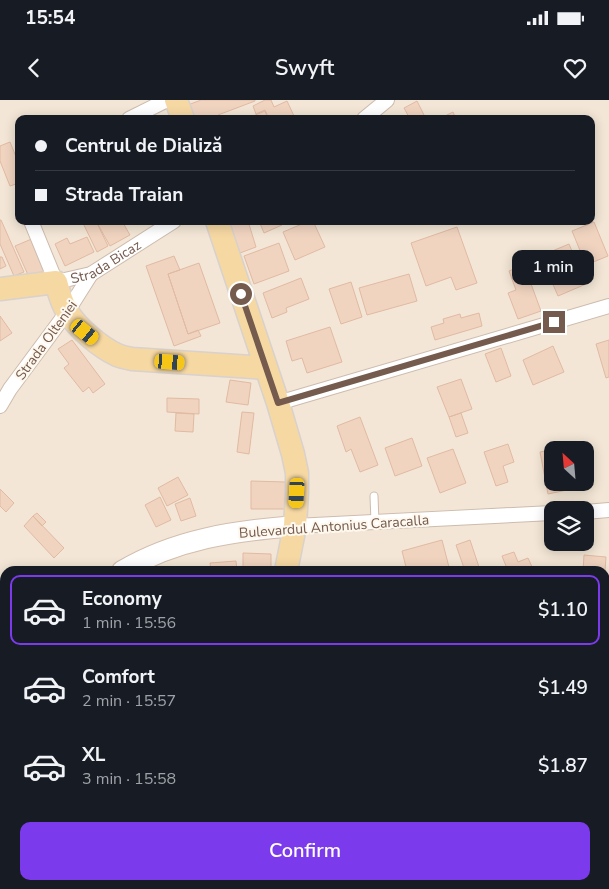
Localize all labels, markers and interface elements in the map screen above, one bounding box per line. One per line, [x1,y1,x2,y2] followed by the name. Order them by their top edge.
[25,5,75,31] text: 15:54
[275,53,334,83] text: Swyft
[20,54,48,82] icon: back
[561,54,589,82] icon: heart
[65,133,222,159] text: Centrul de Dializă
[65,182,183,208] text: Strada Traian
[69,235,145,288] street label: Strada Bicaz
[513,250,595,284] callout: 1 min
[533,256,573,278] text: 1 min
[230,283,252,305] route start
[11,297,82,384] street label: Strada Olteniei
[543,311,565,333] route end
[68,317,101,347] car
[154,353,185,371] car
[544,441,594,491] north arrow
[544,441,594,551] map controls
[288,478,305,508] car
[544,501,594,551] button: layers
[238,510,430,543] street label: Bulevardul Antonius Caracalla
[82,586,162,612] text: Economy
[22,588,67,633] icon: car
[538,597,588,623] text: $1.10
[82,612,176,634] text: 1 min · 15:56
[82,664,155,690] text: Comfort
[22,666,67,711] icon: car
[538,675,588,701] text: $1.49
[82,690,176,712] text: 2 min · 15:57
[82,742,105,768] text: XL
[22,744,67,789] icon: car
[538,753,588,779] text: $1.87
[82,768,176,790] text: 3 min · 15:58
[20,822,590,880] button: Confirm

